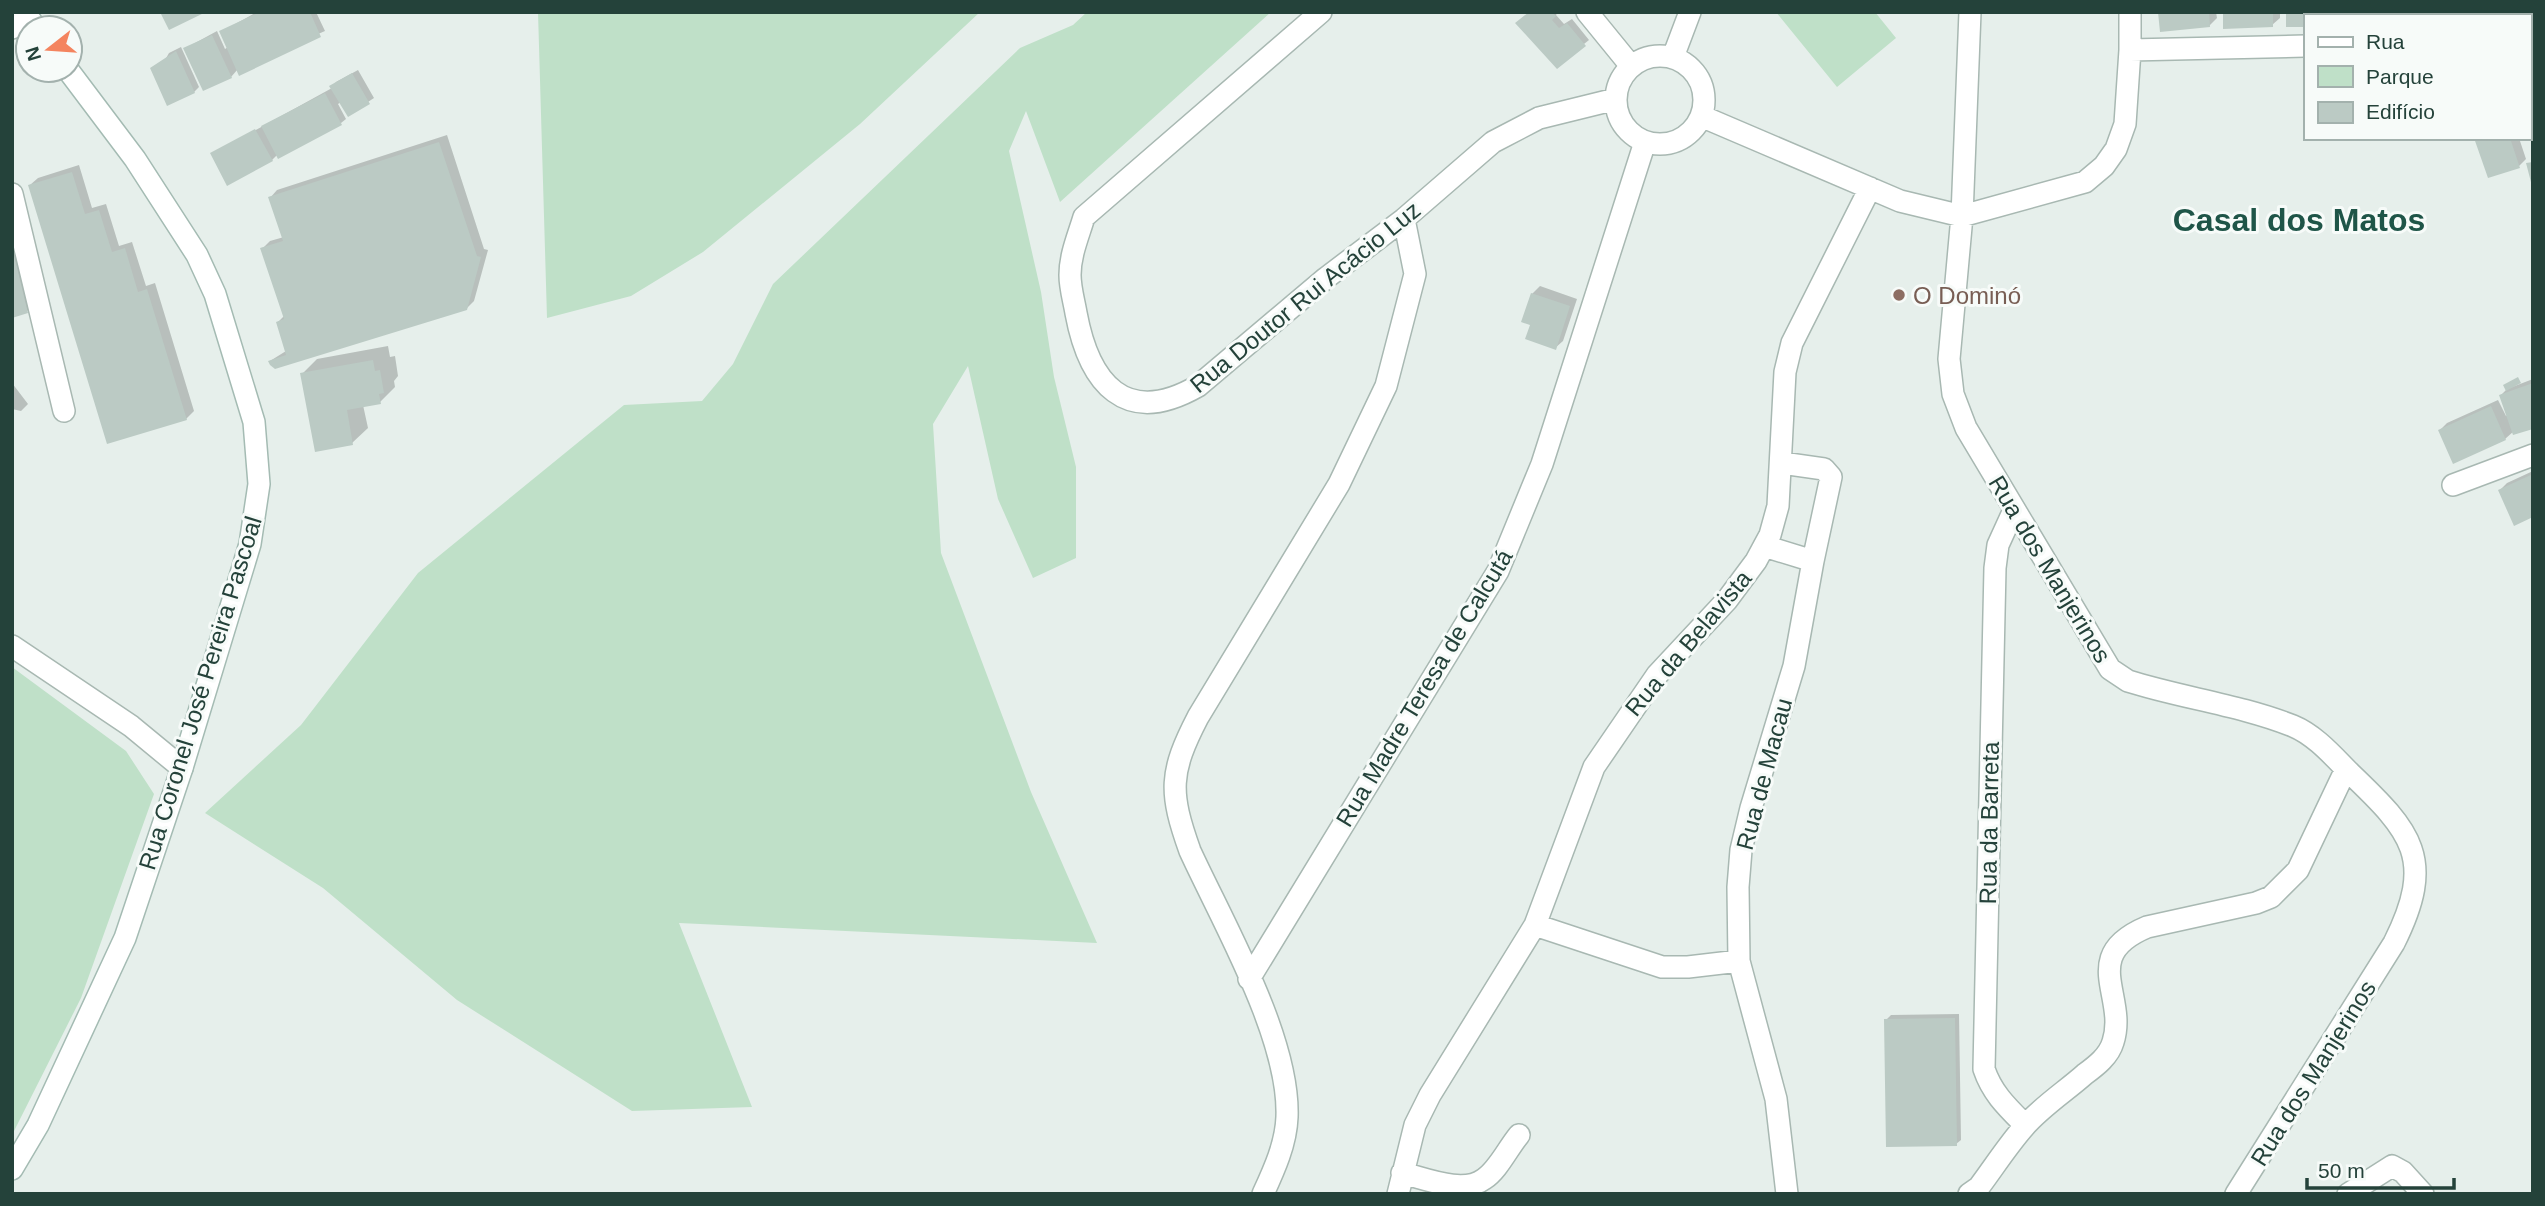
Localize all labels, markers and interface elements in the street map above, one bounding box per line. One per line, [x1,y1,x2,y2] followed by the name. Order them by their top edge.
[14,14,84,84] north arrow
[2304,14,2531,140] legend
[2366,30,2405,53] text: Rua
[21,44,45,63] text: N
[2366,65,2434,88] text: Parque
[2366,100,2435,123] text: Edifício
[1185,196,1425,398] street label: Rua Doutor Rui Acácio Luz
[2173,202,2425,238] district label: Casal dos Matos
[1913,282,2021,309] place label: O Dominó
[1891,287,1907,303] marker: O Dominó
[1983,471,2117,667] street label: Rua dos Manjerinos
[133,513,267,873] street label: Rua Coronel José Pereira Pascoal
[1330,544,1518,831] street label: Rua Madre Teresa de Calcutá
[1619,564,1757,721] street label: Rua da Belavista
[1731,695,1797,853] street label: Rua de Macau
[1974,741,2004,905] street label: Rua da Barreta
[2245,975,2381,1171] street label: Rua dos Manjerinos
[2307,1146,2454,1190] scale bar
[2318,1159,2365,1182] text: 50 m

